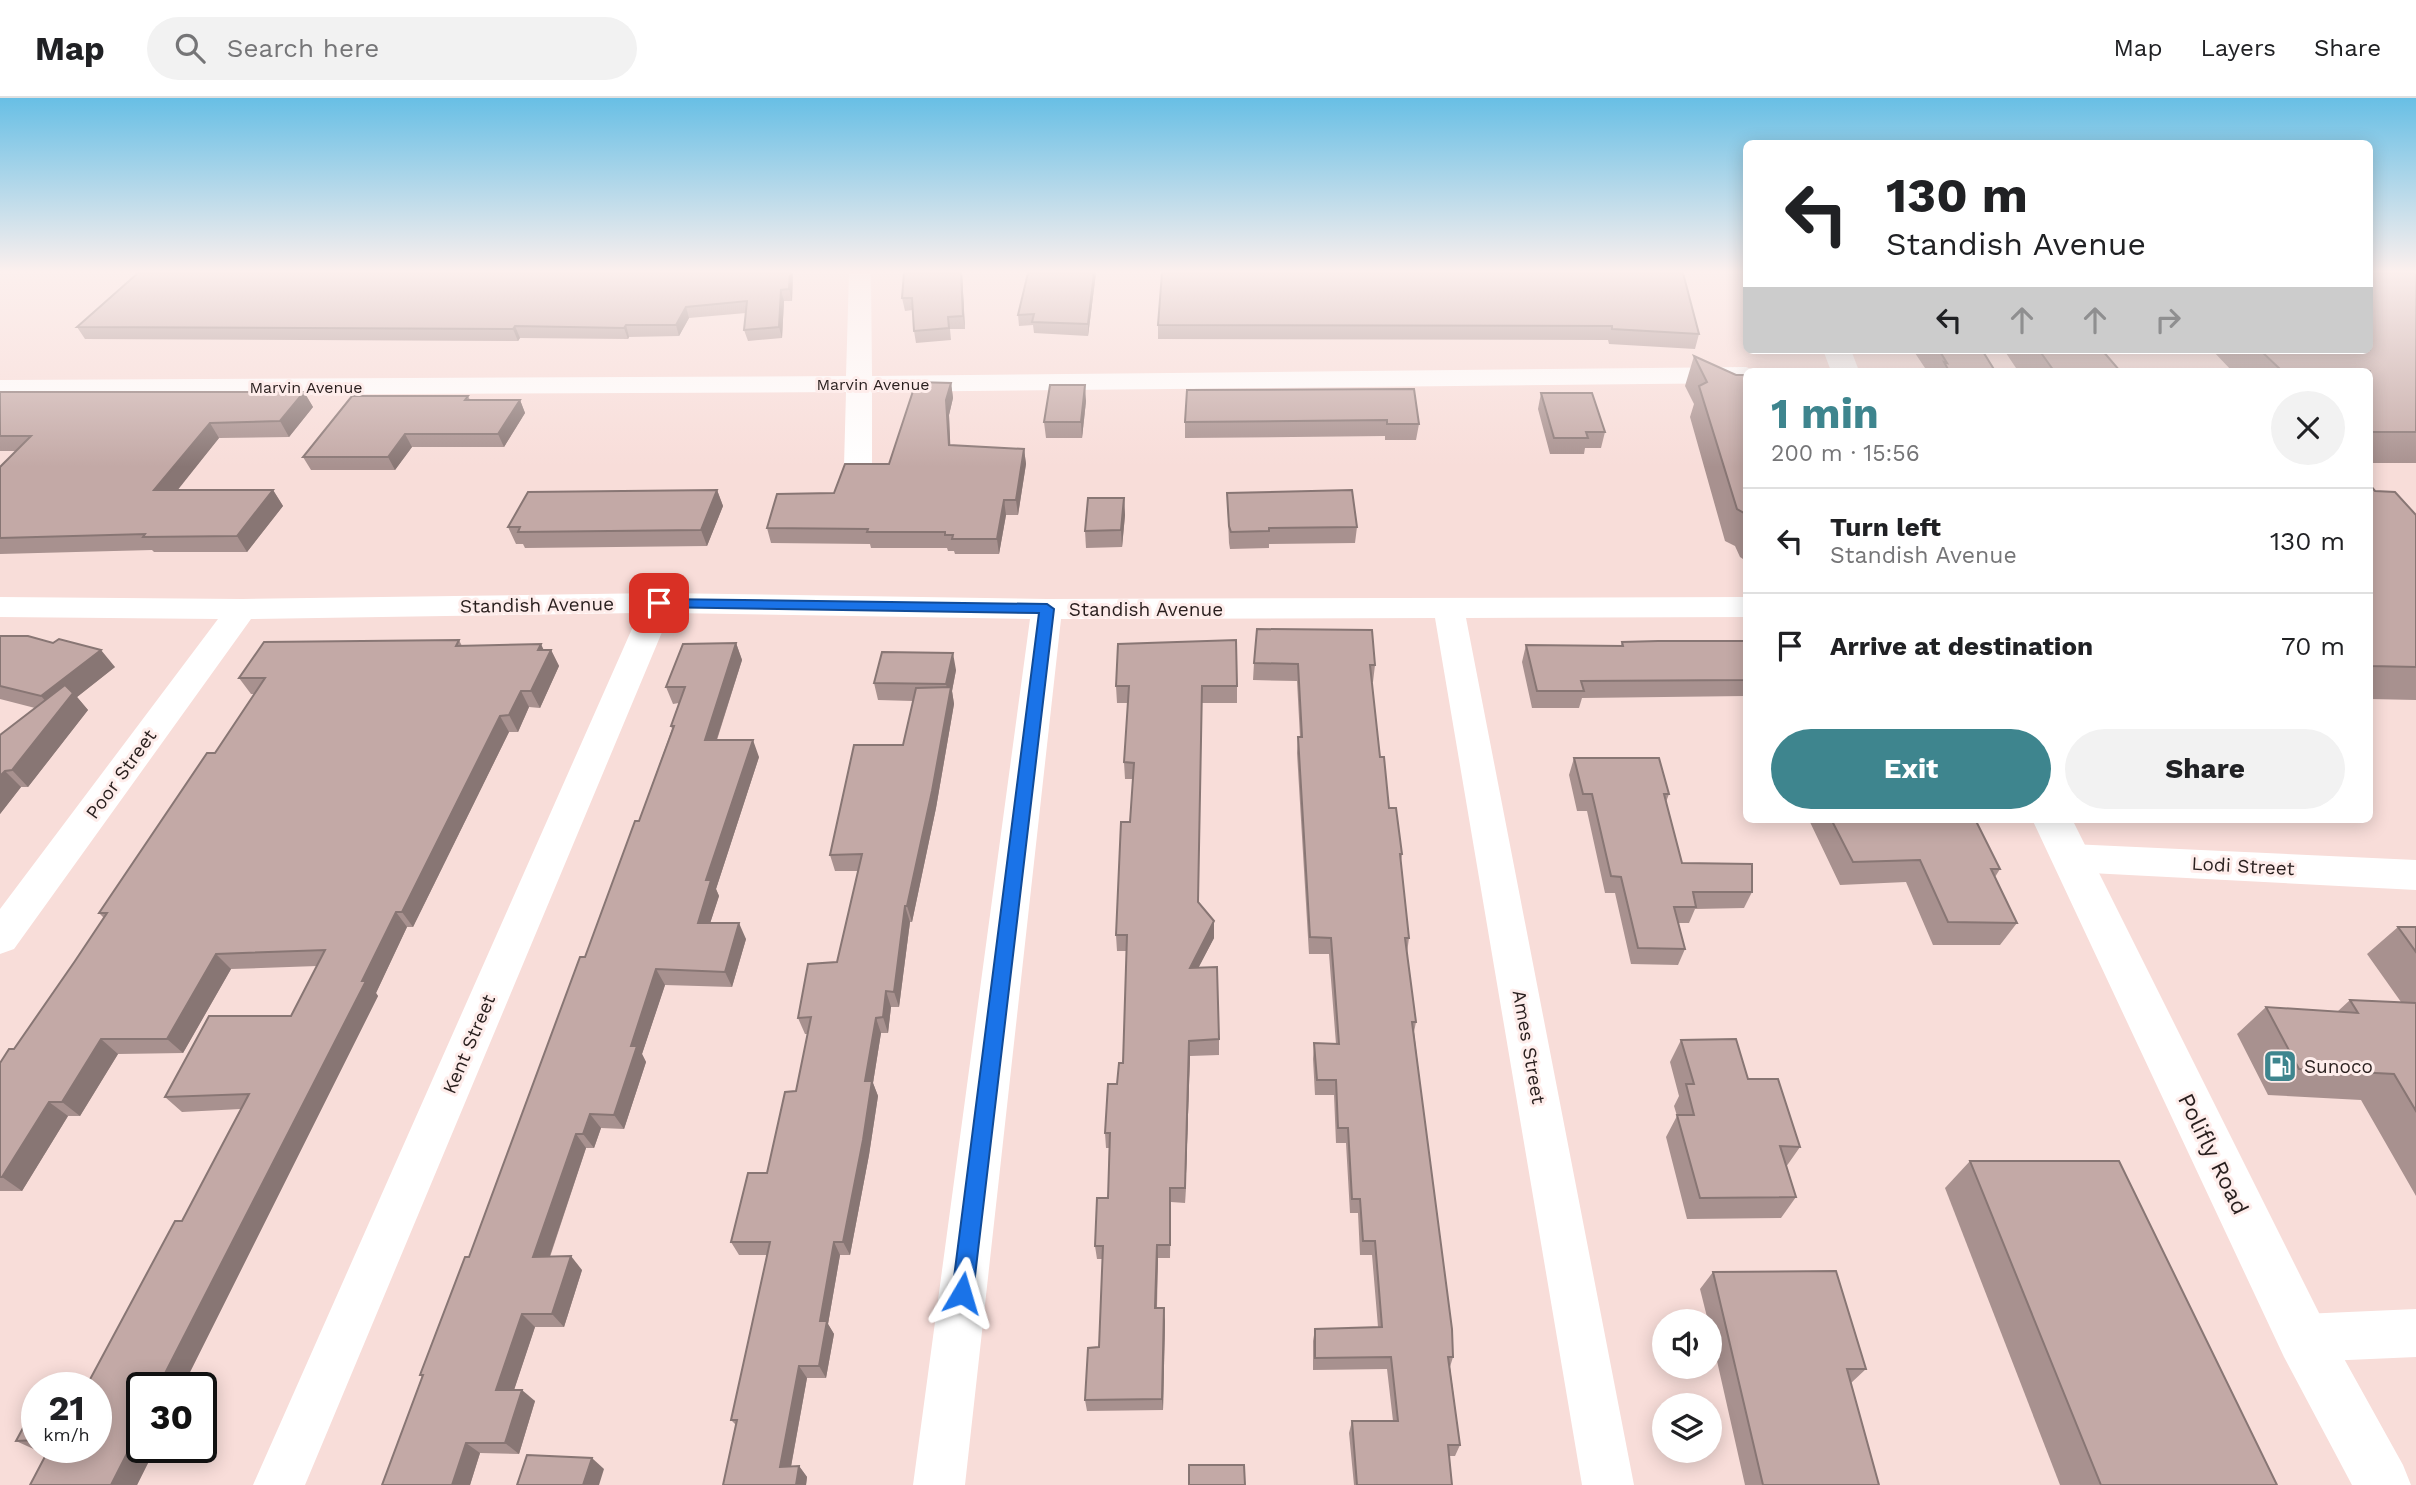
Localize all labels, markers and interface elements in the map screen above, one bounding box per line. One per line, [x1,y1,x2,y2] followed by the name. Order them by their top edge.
[147,17,637,80] search box
[35,29,105,68] text: Map
[171,29,209,67] icon: search
[227,33,379,63] text: Search here
[2114,34,2162,62] text: Map
[2200,34,2276,62] text: Layers
[2314,34,2381,62] text: Share
[1886,166,2028,224] text: 130 m
[1771,168,1862,259] icon: left
[1886,225,2146,263] text: Standish Avenue
[1930,301,1968,339] icon: left
[2003,301,2041,339] icon: ahead
[2076,301,2114,339] icon: ahead
[2149,301,2187,339] icon: right
[816,375,930,394] street label: Marvin Avenue
[249,378,363,397] street label: Marvin Avenue
[1771,389,1879,438] text: 1 min
[2271,391,2345,465] button: close
[1771,440,1920,467] text: 200 m · 15:56
[1830,512,1941,542] text: Turn left
[1771,522,1809,560] icon: left
[2270,526,2345,556] text: 130 m
[1830,542,2017,569] text: Standish Avenue
[629,573,689,633] pin
[640,584,678,622] icon: arrive
[460,592,614,618] street label: Standish Avenue
[1069,598,1223,621] street label: Standish Avenue
[1771,627,1809,665] icon: arrive
[1830,631,2093,661] text: Arrive at destination
[2281,631,2345,661] text: 70 m
[81,725,161,823] street label: Poor Street
[1771,729,2051,809] button: Exit
[2065,729,2345,809] button: Share
[2191,852,2295,880] street label: Lodi Street
[1508,988,1550,1106] street label: Ames Street
[438,991,500,1097] street label: Kent Street
[2261,1047,2299,1085] fuel station icon: Sunoco
[2304,1055,2373,1078] place label: Sunoco
[2172,1089,2254,1219] street label: Polifly Road
[925,1256,999,1330] position arrow
[1652,1309,1722,1463] map controls
[1652,1309,1722,1379] button: sound
[126,1372,217,1463] speed limit sign: 30
[49,1387,84,1429] text: 21
[1652,1393,1722,1463] button: layers
[43,1424,90,1445] text: km/h

